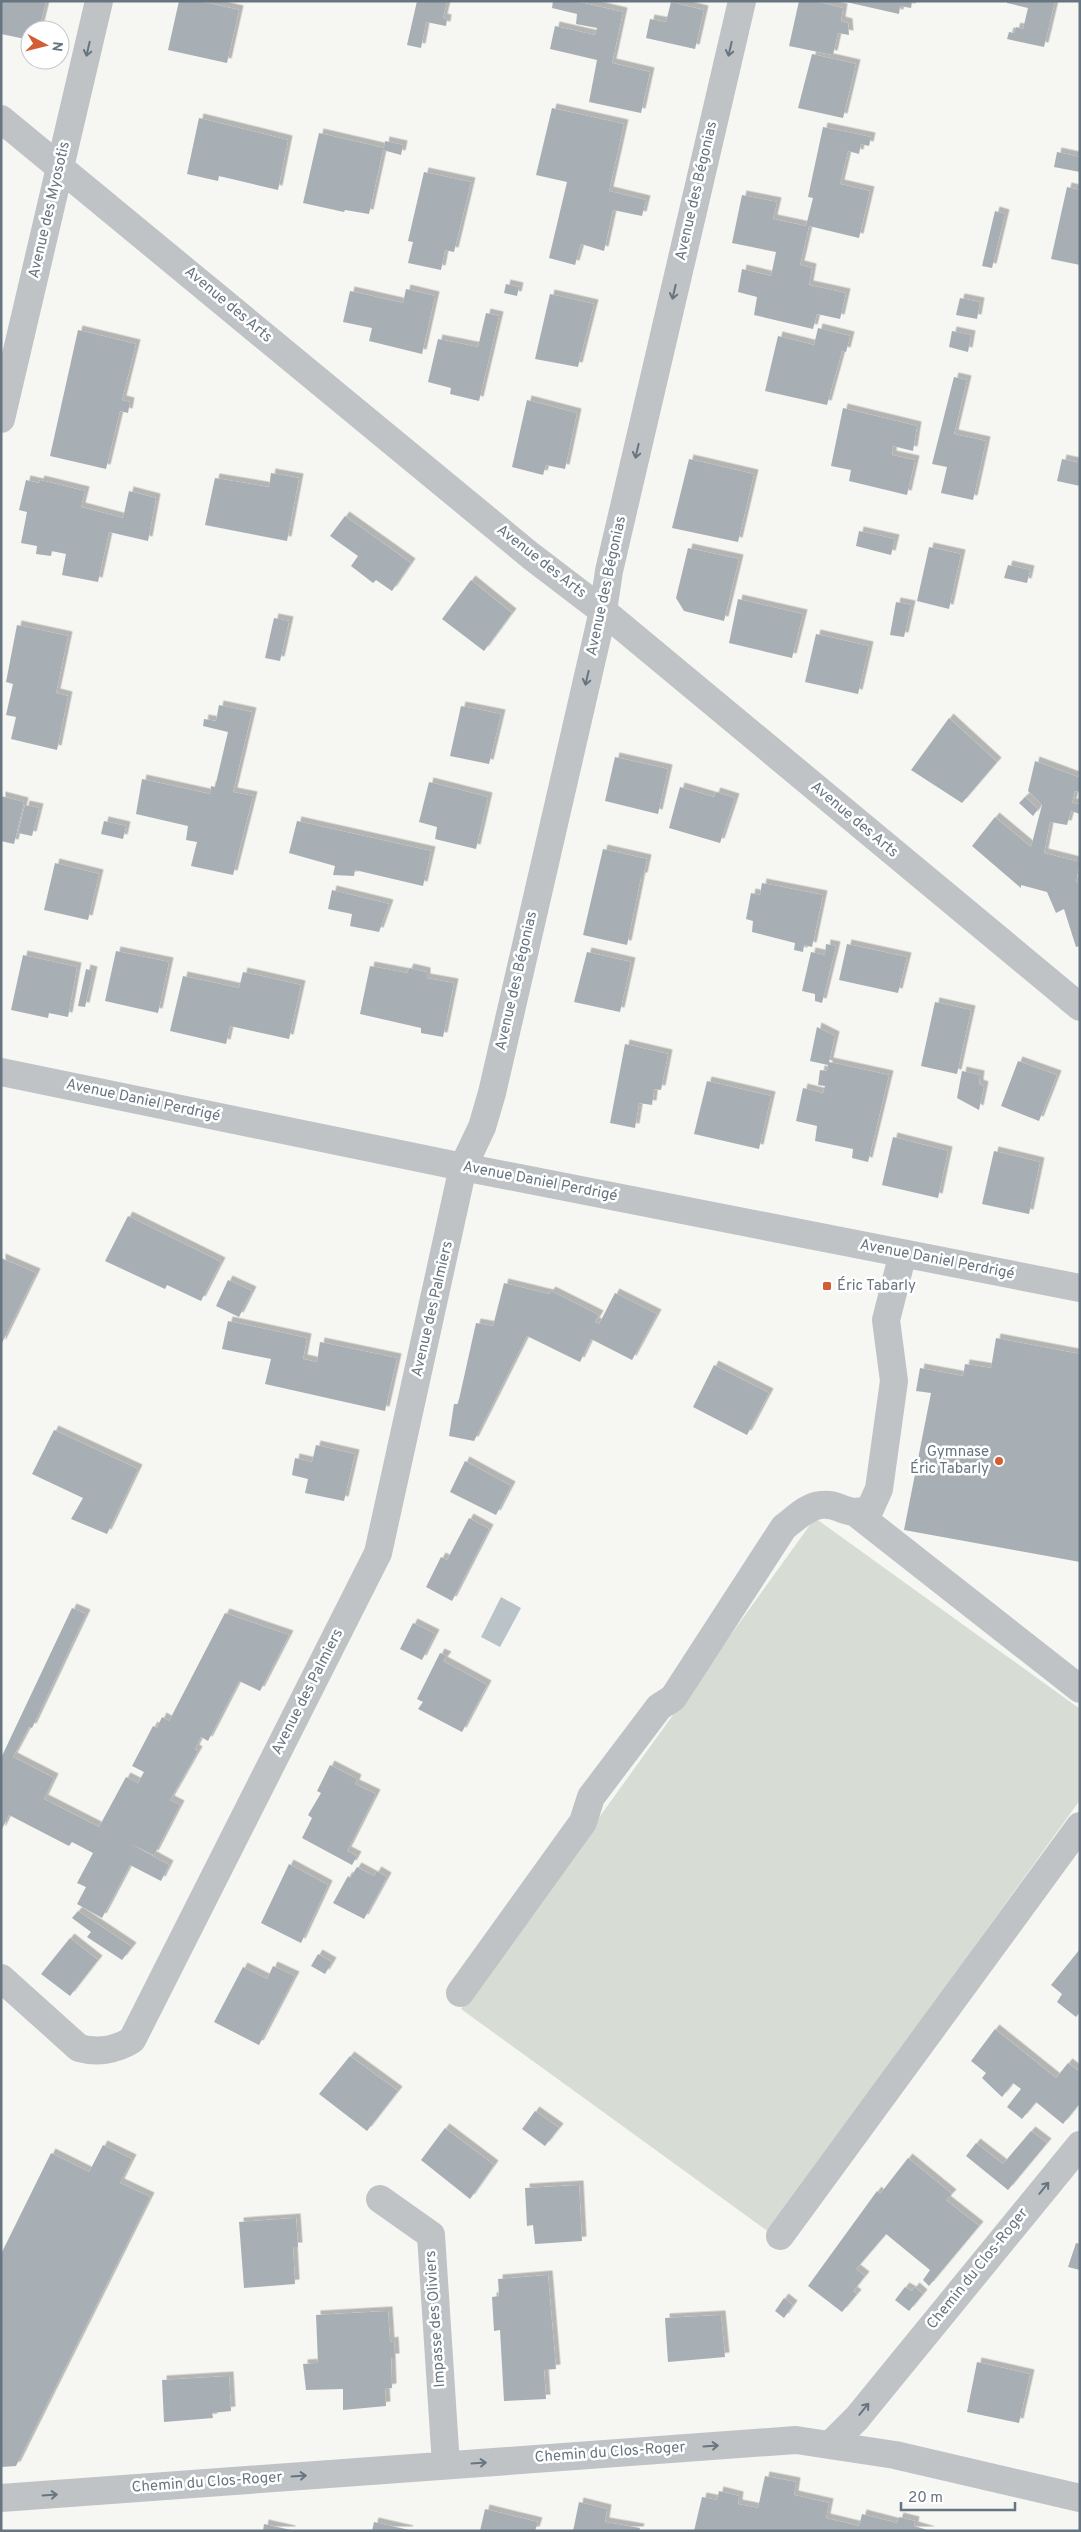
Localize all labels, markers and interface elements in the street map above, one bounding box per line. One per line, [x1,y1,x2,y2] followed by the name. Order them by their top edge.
[20,20,70,70] north arrow
[47,40,65,52] text: N
[83,40,92,56] one-way arrow
[725,40,734,56] one-way arrow
[672,119,722,263] street label: Avenue des Bégonias
[25,140,75,280] street label: Avenue des Myosotis
[180,263,276,347] street label: Avenue des Arts
[669,284,678,300] one-way arrow
[632,442,641,458] one-way arrow
[583,514,631,658] street label: Avenue des Bégonias
[492,521,590,603] street label: Avenue des Arts
[582,669,591,685] one-way arrow
[806,778,902,862] street label: Avenue des Arts
[492,909,542,1053] street label: Avenue des Bégonias
[64,1075,222,1127] street label: Avenue Daniel Perdrigé
[461,1158,619,1206] street label: Avenue Daniel Perdrigé
[858,1236,1016,1284] street label: Avenue Daniel Perdrigé
[408,1239,458,1379] street label: Avenue des Palmiers
[837,1276,916,1296] place label: Éric Tabarly
[821,1280,833,1292] marker: Éric Tabarly
[910,1443,989,1479] place label: Gymnase Éric Tabarly
[993,1455,1005,1467] marker: Gymnase Éric Tabarly
[268,1626,348,1758] street label: Avenue des Palmiers
[1039,2182,1050,2195] one-way arrow
[923,2204,1033,2334] street label: Chemin du Clos-Roger
[422,2250,450,2388] street label: Impasse des Oliviers
[859,2403,870,2416] one-way arrow
[534,2438,686,2468] street label: Chemin du Clos-Roger
[702,2441,718,2451] one-way arrow
[470,2458,486,2467] one-way arrow
[131,2468,283,2498] street label: Chemin du Clos-Roger
[291,2471,307,2481] one-way arrow
[901,2480,1015,2512] scale bar
[908,2489,943,2508] text: 20 m
[42,2490,58,2499] one-way arrow

